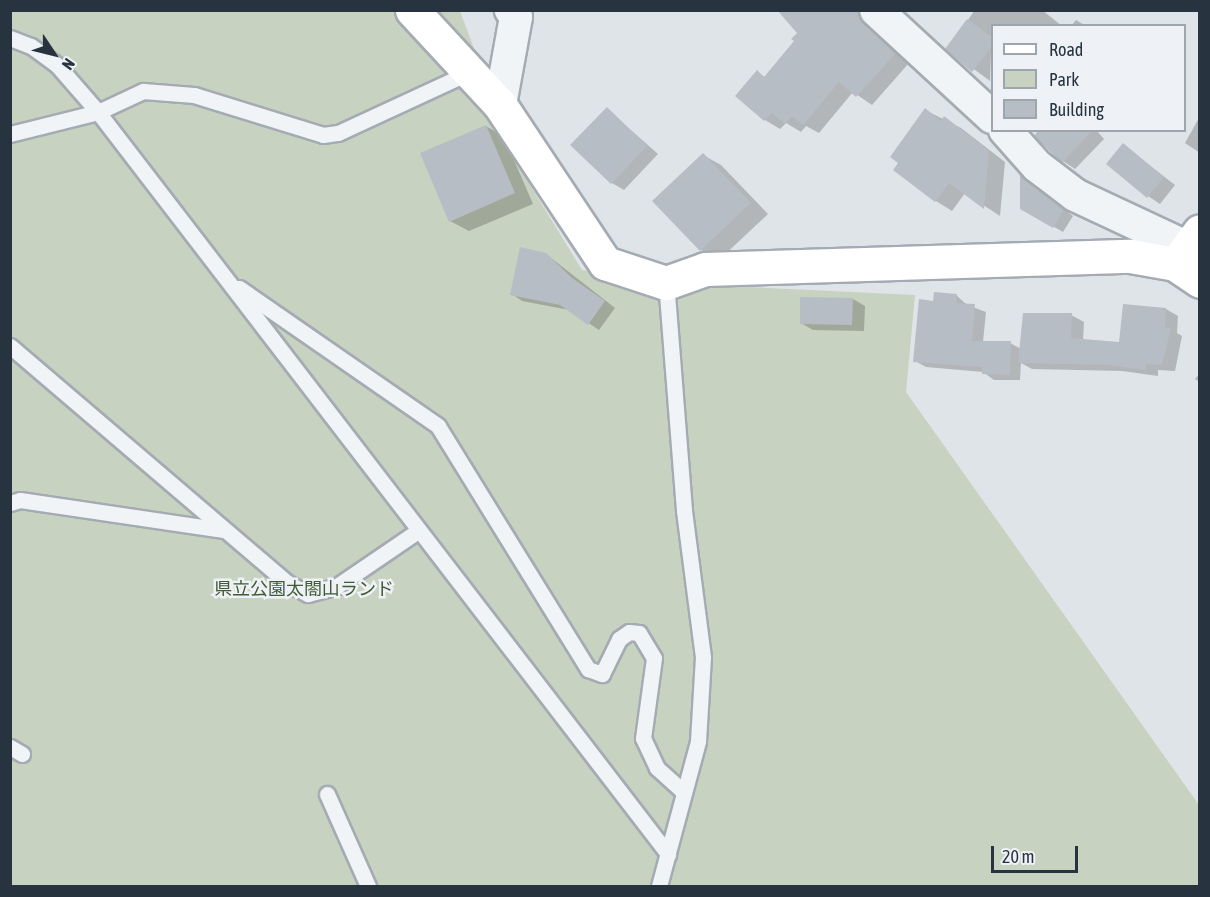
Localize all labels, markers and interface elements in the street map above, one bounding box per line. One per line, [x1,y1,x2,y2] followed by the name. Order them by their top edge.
[24,24,84,84] north arrow
[991,24,1186,132] legend
[1049,39,1083,60] text: Road
[59,55,79,73] text: N
[1049,69,1079,90] text: Park
[1049,99,1104,120] text: Building
[214,578,394,600] park label: 県立公園太閤山ランド
[994,834,1081,872] scale bar
[1002,846,1034,867] text: 20 m

